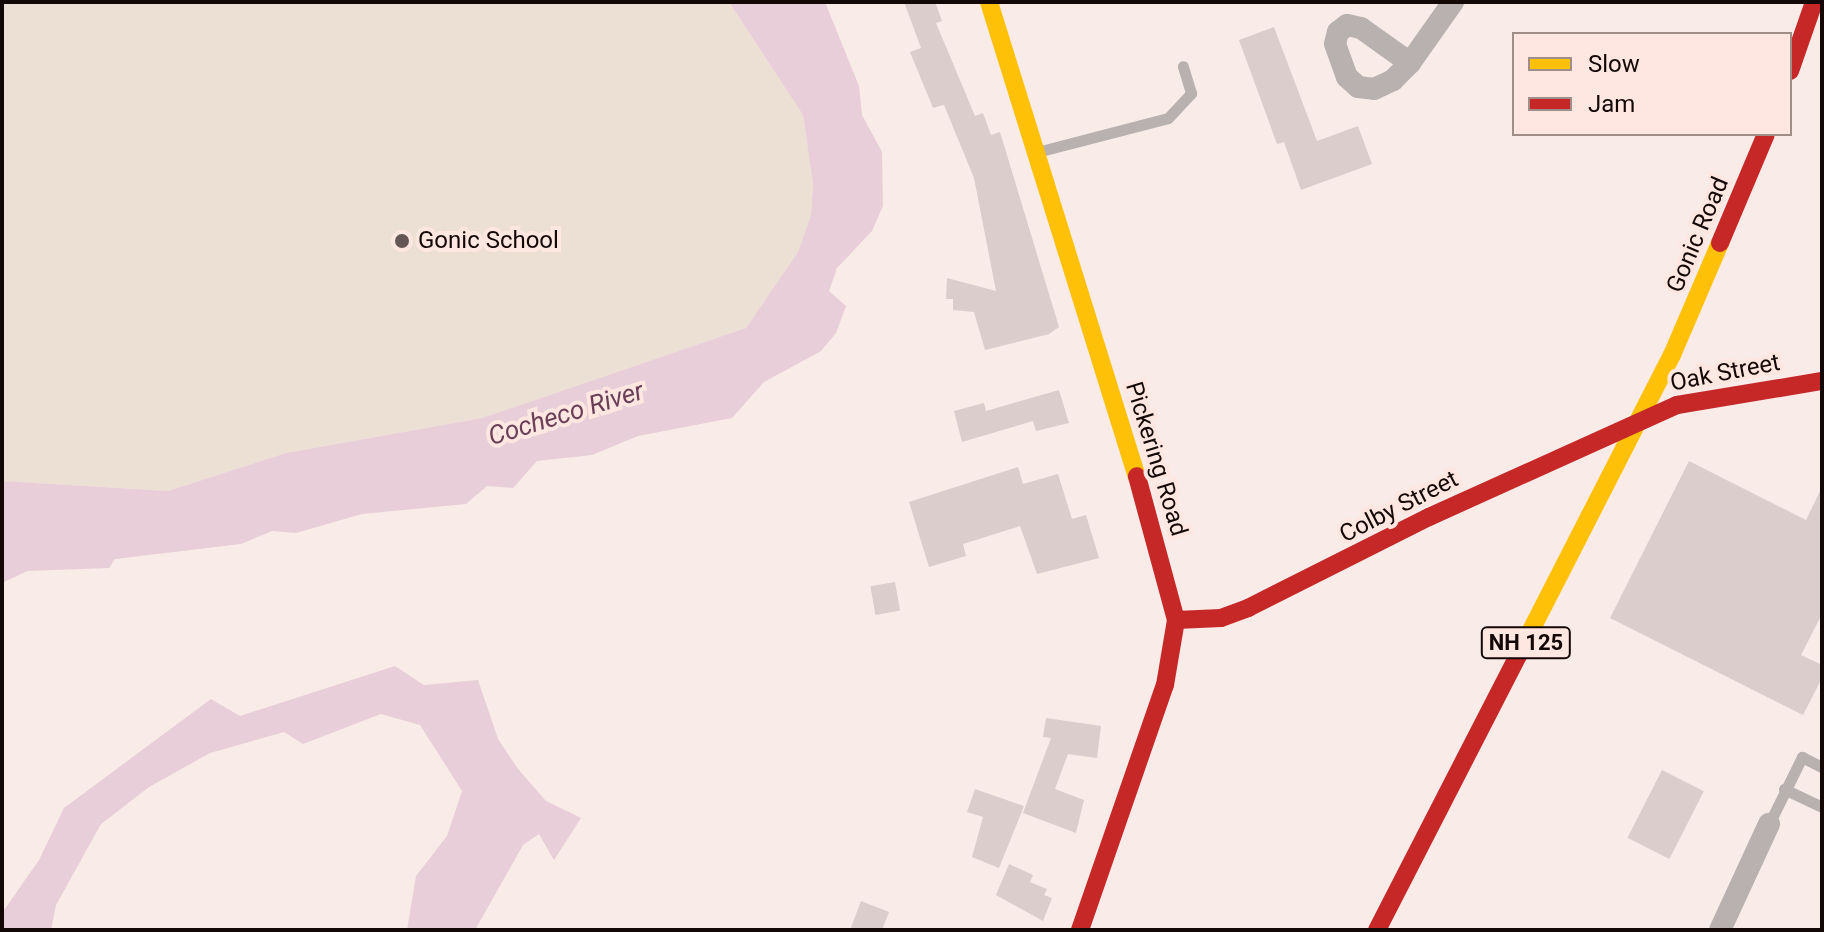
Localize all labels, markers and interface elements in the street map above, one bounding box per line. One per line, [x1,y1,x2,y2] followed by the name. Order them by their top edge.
[1512,32,1792,136] legend
[1588,50,1640,78] text: Slow
[1588,90,1635,118] text: Jam
[1661,173,1735,297] street label: Gonic Road
[418,227,559,255] place label: Gonic School
[393,232,411,250] marker: Gonic School
[1668,348,1782,398] street label: Oak Street
[485,376,647,452] water label: Cocheco River
[1119,378,1193,540] street label: Pickering Road
[1335,465,1463,549] street label: Colby Street
[1480,625,1572,661] road number: NH 125

